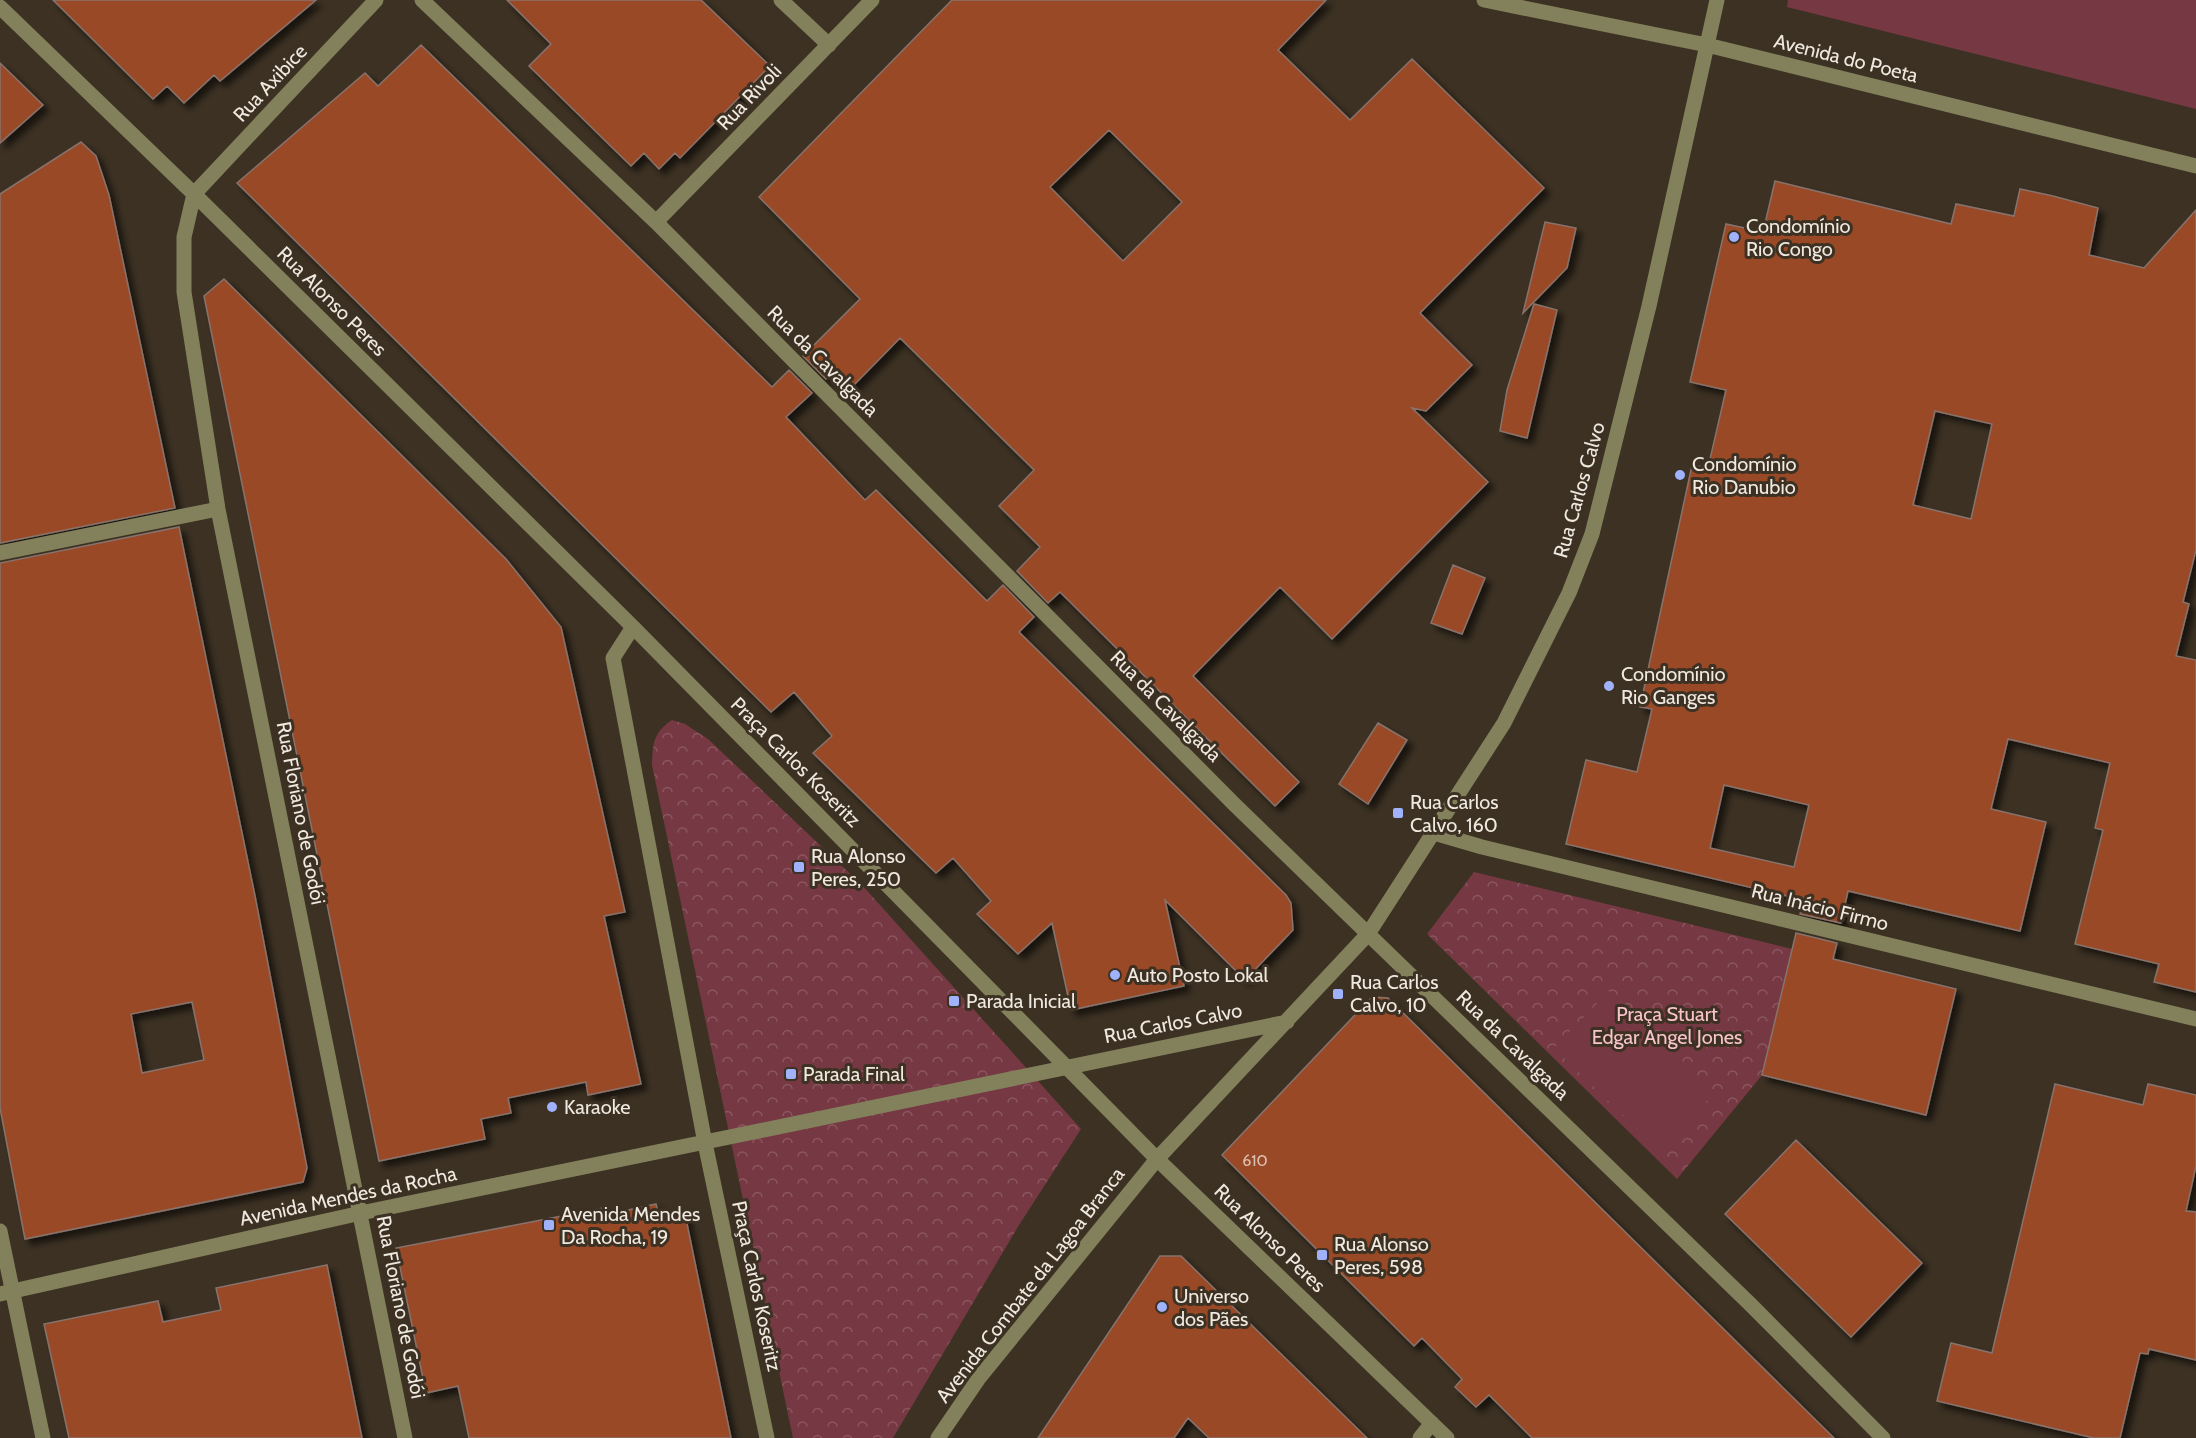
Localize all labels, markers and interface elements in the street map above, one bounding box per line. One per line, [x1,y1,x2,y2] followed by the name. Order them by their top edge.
[1772,29,1921,88] street label: Avenida do Poeta
[228,39,312,127] street label: Rua Axibice
[712,59,786,135] street label: Rua Rivoli
[1746,214,1851,261] place label: Condomínio Rio Congo
[1727,230,1741,244] marker: Condomínio Rio Congo
[272,241,392,361] street label: Rua Alonso Peres
[762,300,884,422] street label: Rua da Cavalgada
[1548,419,1610,561] street label: Rua Carlos Calvo
[1692,452,1797,499] place label: Condomínio Rio Danubio
[1673,468,1687,482] marker: Condomínio Rio Danubio
[1105,645,1227,767] street label: Rua da Cavalgada
[1621,662,1726,709] place label: Condomínio Rio Ganges
[1602,679,1616,693] marker: Condomínio Rio Ganges
[726,692,866,832] street label: Praça Carlos Koseritz
[271,719,331,907] street label: Rua Floriano de Godói
[1410,790,1499,837] place label: Rua Carlos Calvo, 160
[1391,806,1405,820] marker: Rua Carlos Calvo, 160
[811,844,906,891] place label: Rua Alonso Peres, 250
[792,860,806,874] marker: Rua Alonso Peres, 250
[1749,878,1891,936] street label: Rua Inácio Firmo
[1127,963,1269,987] place label: Auto Posto Lokal
[1108,968,1122,982] marker: Auto Posto Lokal
[1350,970,1439,1017] place label: Rua Carlos Calvo, 10
[1452,985,1575,1105] street label: Rua da Cavalgada
[1331,987,1345,1001] marker: Rua Carlos Calvo, 10
[966,989,1076,1013] place label: Parada Inicial
[947,994,961,1008] marker: Parada Inicial
[1102,998,1244,1048] street label: Rua Carlos Calvo
[1592,1002,1742,1049] park label: Praça Stuart Edgar Angel Jones
[803,1062,905,1086] place label: Parada Final
[784,1067,798,1081] marker: Parada Final
[564,1095,630,1119] place label: Karaoke
[545,1100,559,1114] marker: Karaoke
[1242,1151,1268,1170] house number: 610
[237,1161,459,1231] street label: Avenida Mendes da Rocha
[931,1162,1130,1407] street label: Avenida Combate da Lagoa Branca
[1209,1179,1331,1297] street label: Rua Alonso Peres
[727,1199,787,1373] street label: Praça Carlos Koseritz
[561,1202,700,1249] place label: Avenida Mendes Da Rocha, 19
[371,1213,431,1401] street label: Rua Floriano de Godói
[542,1218,556,1232] marker: Avenida Mendes Da Rocha, 19
[1334,1232,1429,1279] place label: Rua Alonso Peres, 598
[1315,1248,1329,1262] marker: Rua Alonso Peres, 598
[1174,1284,1249,1331] place label: Universo dos Pães
[1155,1300,1169,1314] marker: Universo dos Pães

